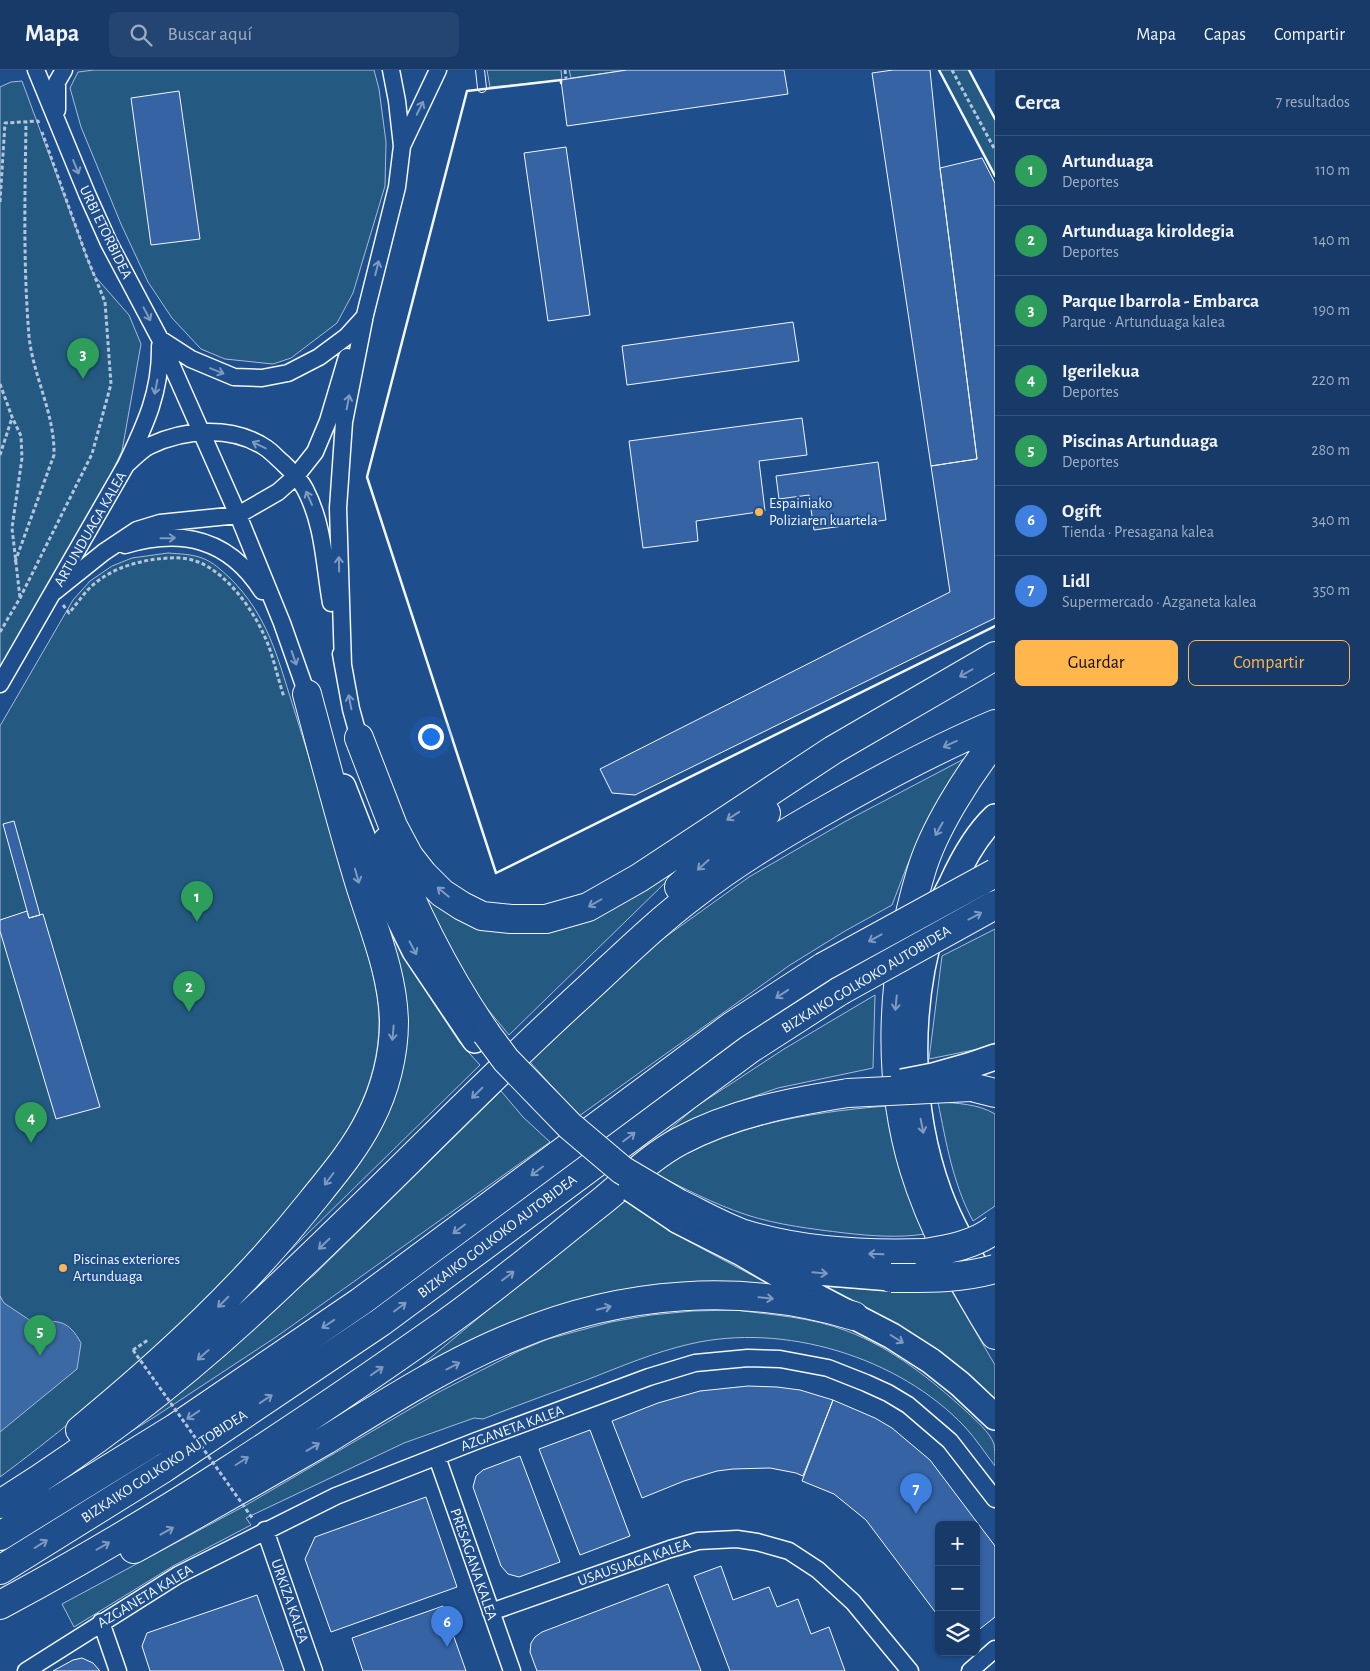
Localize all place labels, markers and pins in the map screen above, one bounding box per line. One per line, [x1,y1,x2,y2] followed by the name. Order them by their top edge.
[67,338,99,379] pin: 3
[769,496,878,528] place label: Espainiako Poliziaren kuartela
[753,506,765,518] marker: Espainiako Poliziaren kuartela
[181,881,213,922] pin: 1
[173,971,205,1012] pin: 2
[15,1102,47,1143] pin: 4
[73,1252,180,1284] place label: Piscinas exteriores Artunduaga
[57,1262,69,1274] marker: Piscinas exteriores Artunduaga
[24,1315,56,1356] pin: 5
[900,1473,932,1514] pin: 7
[431,1606,463,1647] pin: 6

